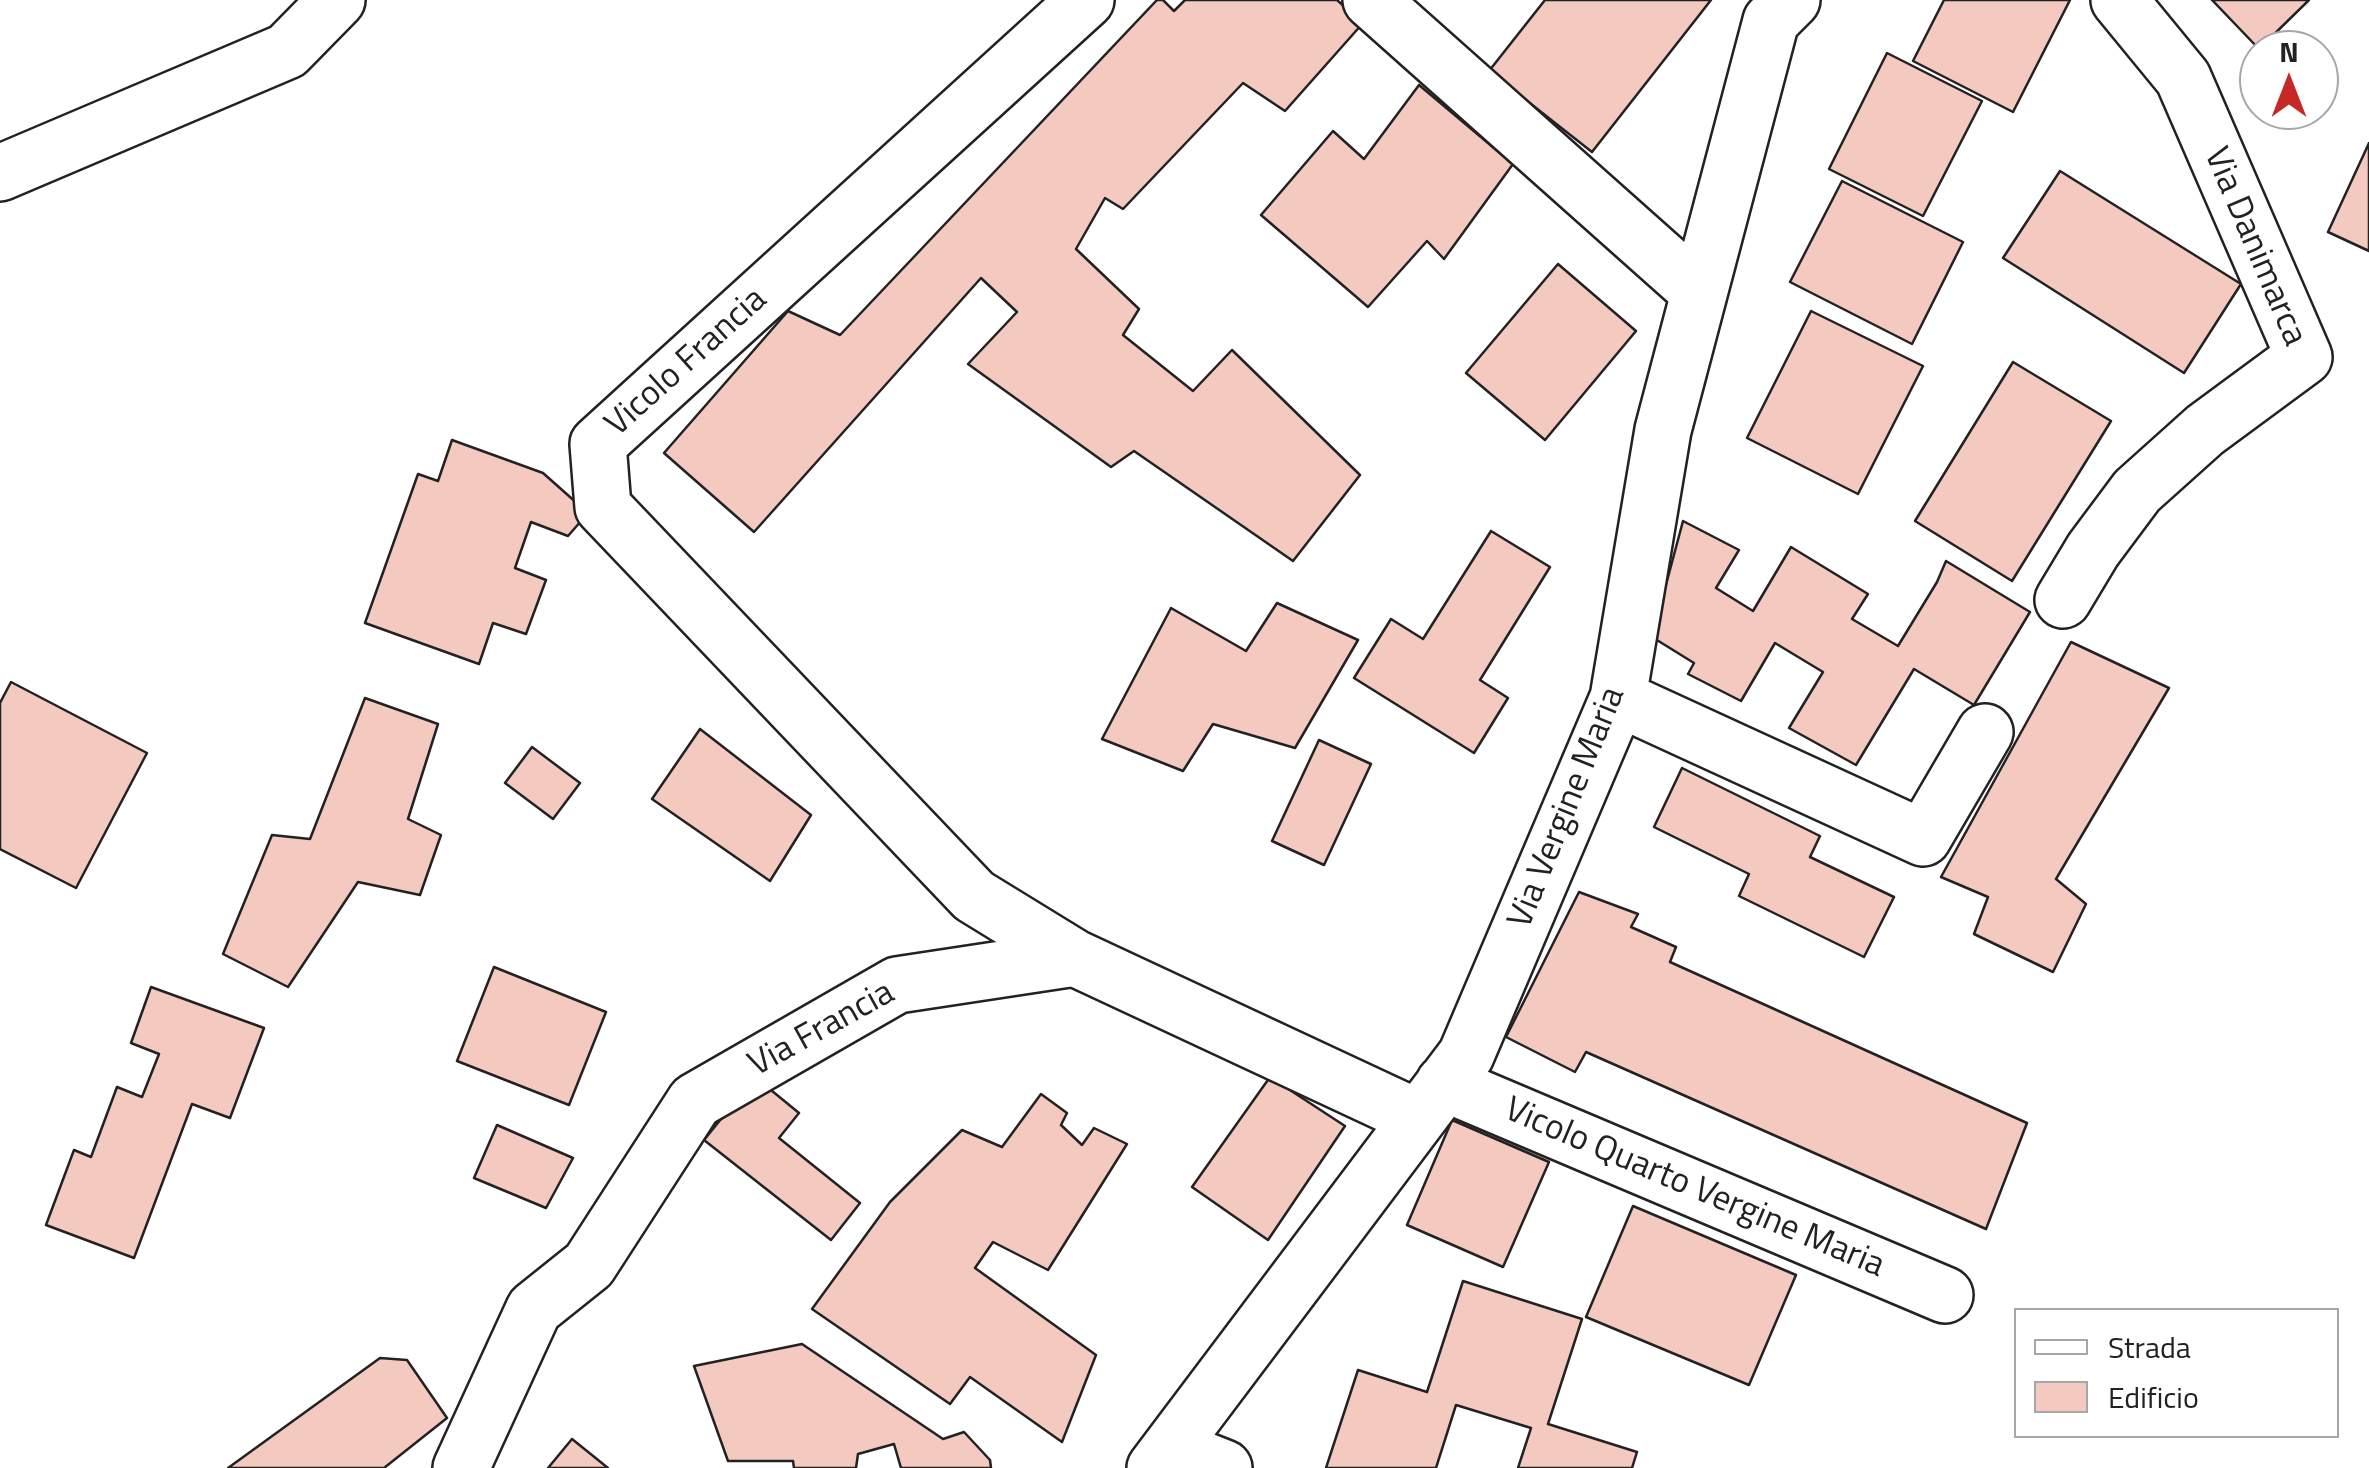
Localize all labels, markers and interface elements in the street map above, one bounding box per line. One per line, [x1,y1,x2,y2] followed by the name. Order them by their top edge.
[2239,30,2339,130] north arrow
[2279,30,2299,73] text: N
[2193,142,2315,352] street label: Via Danimarca
[598,280,776,446] street label: Vicolo Francia
[1501,681,1635,935] street label: Via Vergine Maria
[742,973,902,1087] street label: Via Francia
[1498,1090,1890,1288] street label: Vicolo Quarto Vergine Maria
[2014,1308,2339,1438] legend
[2108,1324,2191,1370] text: Strada
[2108,1374,2199,1420] text: Edificio

